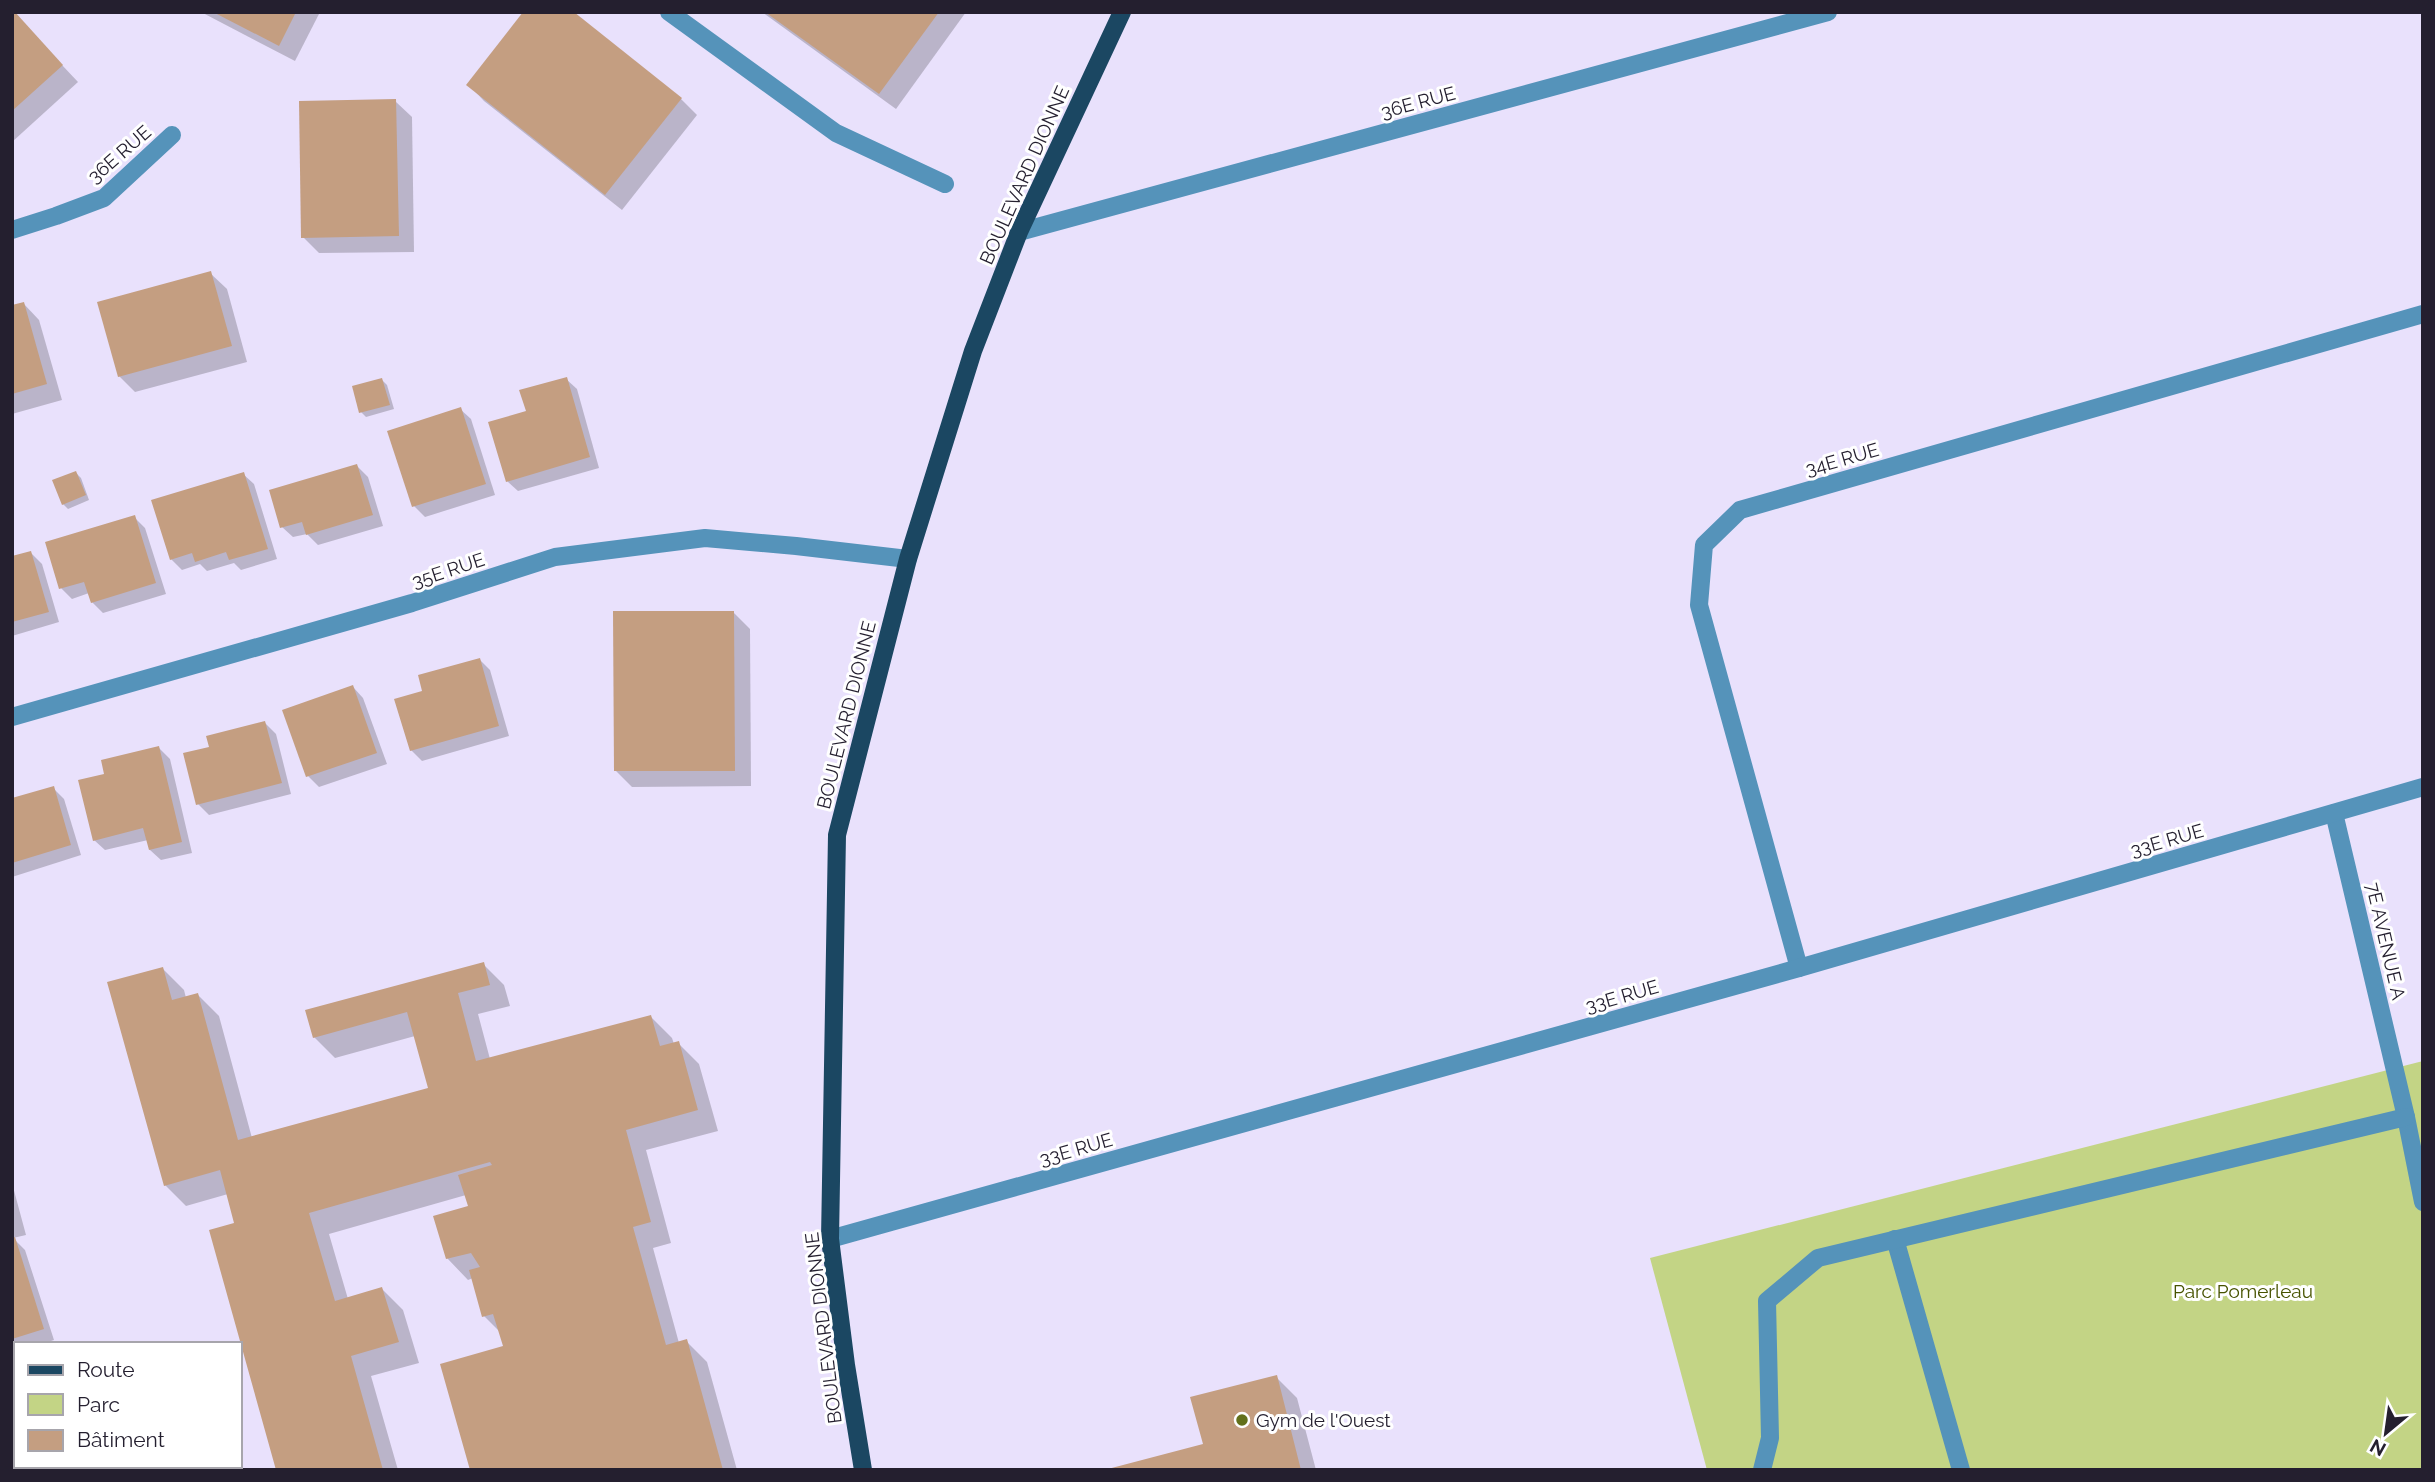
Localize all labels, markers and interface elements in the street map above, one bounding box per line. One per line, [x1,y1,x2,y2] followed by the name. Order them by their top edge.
[1378,81,1458,123] street label: 36E RUE
[975,82,1073,268] street label: BOULEVARD DIONNE
[83,121,155,187] street label: 36E RUE
[1803,438,1881,480] street label: 34E RUE
[409,548,487,592] street label: 35E RUE
[812,619,880,811] street label: BOULEVARD DIONNE
[2128,819,2206,861] street label: 33E RUE
[2362,880,2410,1002] street label: 7E AVENUE A
[1583,975,1661,1017] street label: 33E RUE
[1037,1128,1115,1170] street label: 33E RUE
[800,1231,846,1425] street label: BOULEVARD DIONNE
[2173,1280,2313,1302] park label: Parc Pomerleau
[14,1342,242,1468] legend
[77,1357,135,1382] text: Route
[77,1392,120,1417] text: Parc
[2351,1398,2421,1468] north arrow
[1256,1409,1391,1431] place label: Gym de l'Ouest
[1234,1412,1250,1428] marker: Gym de l'Ouest
[77,1427,165,1452] text: Bâtiment
[2366,1435,2389,1461] text: N

